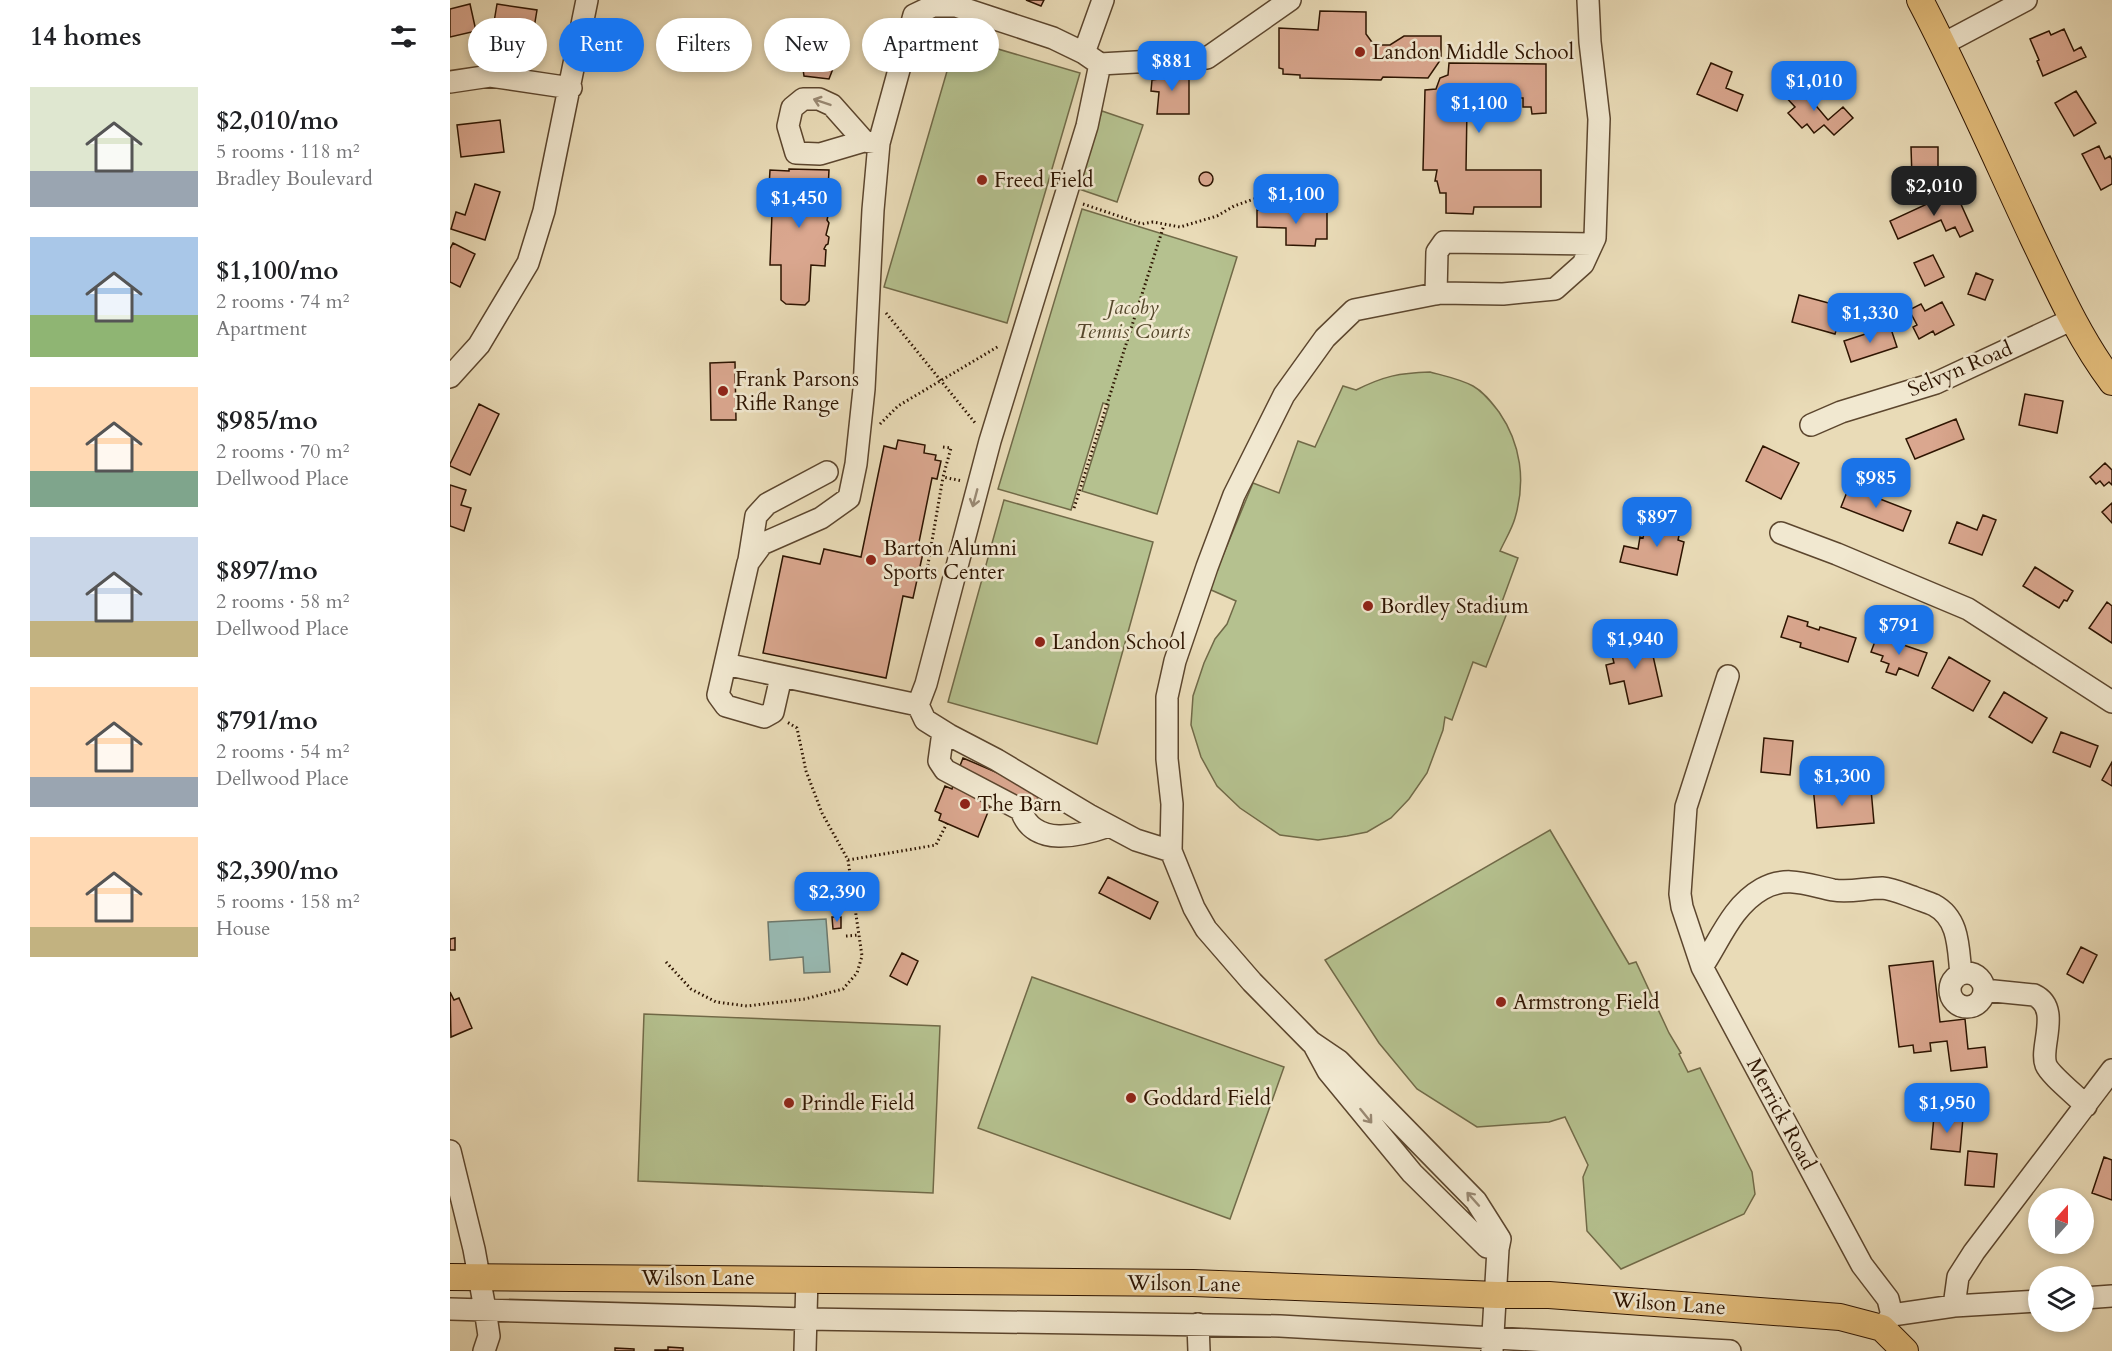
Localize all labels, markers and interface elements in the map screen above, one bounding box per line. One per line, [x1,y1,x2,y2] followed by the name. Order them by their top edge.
[468,18,547,72] chip: Buy
[559,18,644,72] chip: Rent
[656,18,752,72] chip: Filters
[764,18,850,72] chip: New
[862,18,999,72] chip: Apartment
[30,19,141,54] text: 14 homes
[387,20,420,53] icon: filters
[1372,38,1574,67] place label: Landon Middle School
[1136,41,1208,92] pin: $881
[1353,45,1367,59] marker: Landon Middle School
[1152,47,1192,74] text: $881
[1765,61,1863,112] pin: $1,010
[1785,67,1843,94] text: $1,010
[1430,83,1528,134] pin: $1,100
[1450,89,1508,116] text: $1,100
[813,96,832,107] one-way arrow
[216,103,339,138] text: $2,010/mo
[78,111,150,183] icon: home
[216,138,360,165] text: 5 rooms · 118 m²
[216,165,373,192] text: Bradley Boulevard
[994,166,1093,195] place label: Freed Field
[1885,166,1983,217] pin: $2,010
[1905,172,1963,199] text: $2,010
[975,173,989,187] marker: Freed Field
[1247,174,1345,225] pin: $1,100
[750,178,848,229] pin: $1,450
[1267,180,1325,207] text: $1,100
[770,184,828,211] text: $1,450
[216,253,339,288] text: $1,100/mo
[78,261,150,333] icon: home
[216,288,349,315] text: 2 rooms · 74 m²
[1076,293,1190,346] park label: Jacoby Tennis Courts
[1821,293,1919,344] pin: $1,330
[1841,299,1899,326] text: $1,330
[216,315,307,342] text: Apartment
[1903,334,2017,404] street label: Selvyn Road
[735,365,859,418] place label: Frank Parsons Rifle Range
[716,384,730,398] marker: Frank Parsons Rifle Range
[216,403,318,438] text: $985/mo
[78,411,150,483] icon: home
[216,438,349,465] text: 2 rooms · 70 m²
[1840,458,1912,509] pin: $985
[1856,464,1896,491] text: $985
[216,465,349,492] text: Dellwood Place
[969,488,980,507] one-way arrow
[1621,497,1693,548] pin: $897
[1637,503,1677,530] text: $897
[883,534,1017,587] place label: Barton Alumni Sports Center
[216,553,318,588] text: $897/mo
[864,553,878,567] marker: Barton Alumni Sports Center
[78,561,150,633] icon: home
[216,588,349,615] text: 2 rooms · 58 m²
[1380,592,1529,621] place label: Bordley Stadium
[1361,599,1375,613] marker: Bordley Stadium
[1863,605,1935,656] pin: $791
[1879,611,1919,638] text: $791
[216,615,349,642] text: Dellwood Place
[1586,619,1684,670] pin: $1,940
[1606,625,1664,652] text: $1,940
[1052,628,1186,657] place label: Landon School
[1033,635,1047,649] marker: Landon School
[216,703,318,738] text: $791/mo
[78,711,150,783] icon: home
[216,738,349,765] text: 2 rooms · 54 m²
[1793,756,1891,807] pin: $1,300
[1813,762,1871,789] text: $1,300
[216,765,349,792] text: Dellwood Place
[977,790,1062,819] place label: The Barn
[958,797,972,811] marker: The Barn
[216,853,339,888] text: $2,390/mo
[78,861,150,933] icon: home
[788,872,886,923] pin: $2,390
[808,878,866,905] text: $2,390
[216,888,360,915] text: 5 rooms · 158 m²
[216,915,270,942] text: House
[1513,988,1659,1017] place label: Armstrong Field
[1494,995,1508,1009] marker: Armstrong Field
[1739,1053,1823,1175] street label: Merrick Road
[1898,1083,1996,1134] pin: $1,950
[1143,1084,1271,1113] place label: Goddard Field
[801,1089,915,1118] place label: Prindle Field
[1918,1089,1976,1116] text: $1,950
[1124,1091,1138,1105] marker: Goddard Field
[782,1096,796,1110] marker: Prindle Field
[1359,1108,1372,1124] one-way arrow
[2028,1188,2094,1254] north arrow
[2028,1188,2094,1332] map controls
[1466,1192,1480,1207] one-way arrow
[640,1264,755,1293] street label: Wilson Lane
[2028,1266,2094,1332] button: layers
[1126,1268,1241,1299] street label: Wilson Lane
[1610,1286,1727,1322] street label: Wilson Lane

